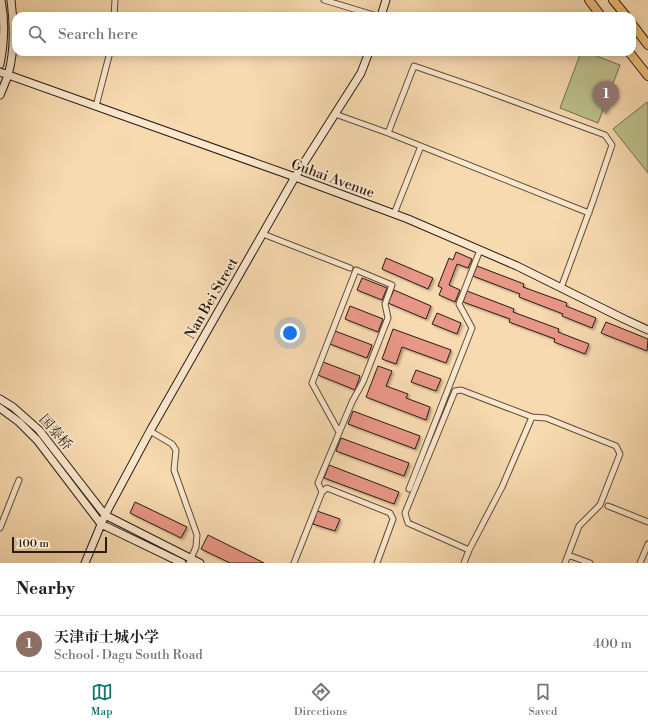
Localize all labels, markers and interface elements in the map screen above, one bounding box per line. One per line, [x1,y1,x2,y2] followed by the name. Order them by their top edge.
[12,12,636,56] search box
[26,23,48,45] icon: search
[58,25,138,44] text: Search here
[593,81,619,114] pin: 1
[289,156,377,202] street label: Guhai Avenue
[181,255,242,342] street label: Nan Bei Street
[280,323,300,343] your location
[35,411,76,454] street label: 国泰桥
[12,535,107,554] scale bar
[18,537,49,551] text: 100 m
[16,578,75,600] text: Nearby
[54,628,159,647] text: 天津市土城小学
[26,636,32,652] text: 1
[593,636,632,652] text: 400 m
[54,647,203,663] text: School · Dagu South Road
[91,681,113,719] tab: Map
[294,681,347,719] tab: Directions
[528,681,557,719] tab: Saved

